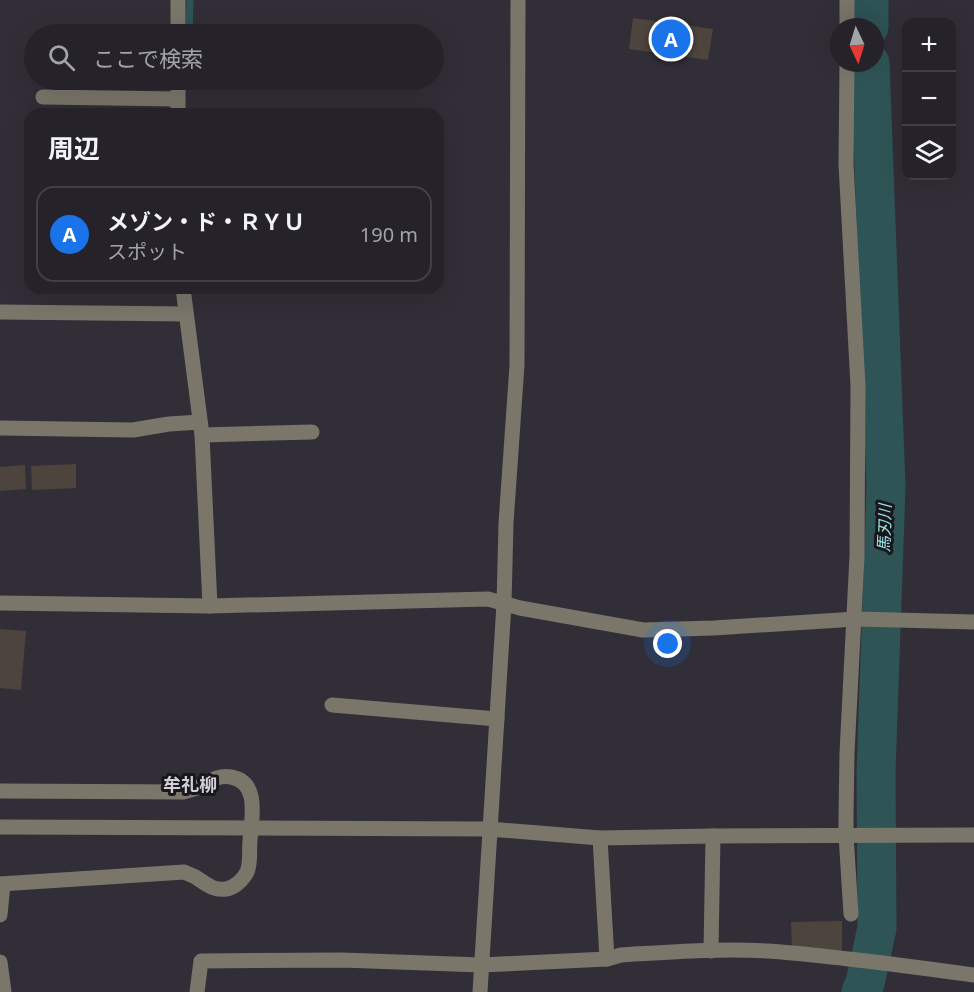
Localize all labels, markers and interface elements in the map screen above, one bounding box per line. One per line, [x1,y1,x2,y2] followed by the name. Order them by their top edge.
[652,16,690,62] pin: A
[830,18,884,72] north arrow
[902,18,956,180] map controls
[902,18,956,72] button: +
[24,24,444,90] search box
[45,41,78,74] icon: search
[93,43,203,73] text: ここで検索
[902,72,956,126] button: −
[902,126,956,180] button: layers
[48,130,100,166] text: 周辺
[107,206,305,236] text: メゾン・ド・ＲＹＵ
[63,221,76,248] text: A
[360,221,418,248] text: 190 m
[107,238,187,265] text: スポット
[872,502,896,552] water label: 馬刃川
[653,629,682,658] your location
[163,772,217,796] district label: 牟礼柳

